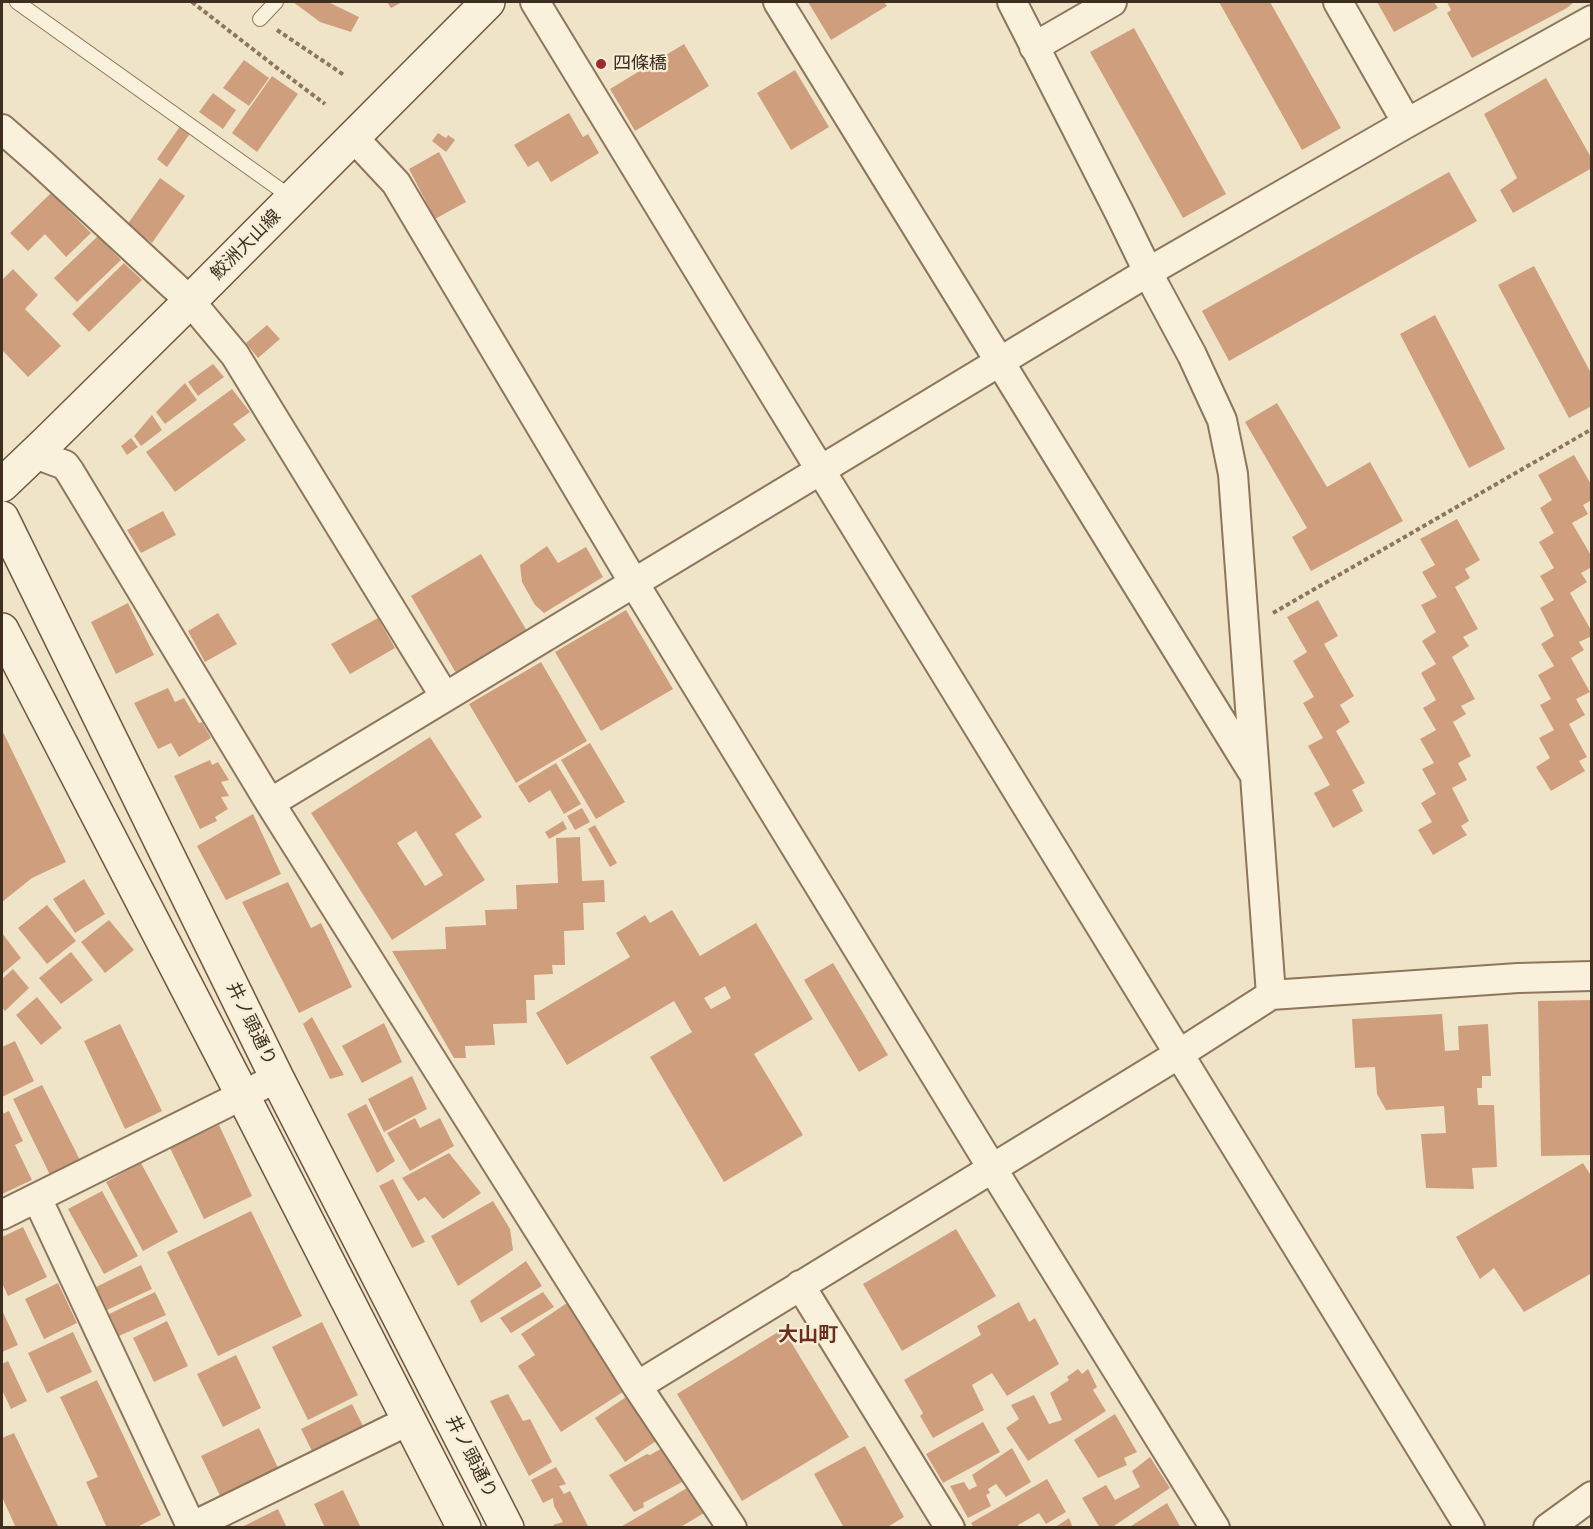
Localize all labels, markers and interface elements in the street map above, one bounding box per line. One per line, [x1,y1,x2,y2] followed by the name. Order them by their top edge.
[613,53,667,75] place label: 四條橋
[594,57,608,71] marker: 四條橋
[207,206,285,284] street label: 鮫洲大山線
[222,979,280,1069] street label: 井ノ頭通り
[778,1323,838,1347] district label: 大山町
[441,1412,501,1502] street label: 井ノ頭通り

